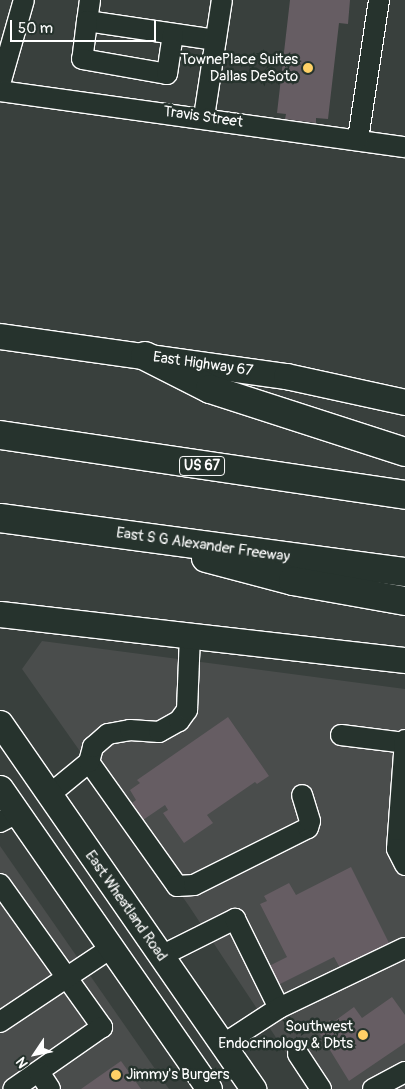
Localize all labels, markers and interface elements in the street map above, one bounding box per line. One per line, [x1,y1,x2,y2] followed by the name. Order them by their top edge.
[12,10,159,42] scale bar
[18,19,53,38] text: 50 m
[180,50,298,85] place label: TownePlace Suites Dallas DeSoto
[302,62,314,74] marker: TownePlace Suites Dallas DeSoto
[162,103,244,131] street label: Travis Street
[152,348,254,380] street label: East Highway 67
[178,454,226,478] road number: US 67
[115,524,291,566] street label: East S G Alexander Freeway
[81,847,171,965] street label: East Wheatland Road
[218,1017,353,1052] place label: Southwest Endocrinology & Dbts
[10,1029,60,1079] north arrow
[357,1029,369,1041] marker: Southwest Endocrinology & Dbts
[12,1054,32,1071] text: N
[126,1066,230,1084] place label: Jimmy's Burgers
[110,1069,122,1081] marker: Jimmy's Burgers

